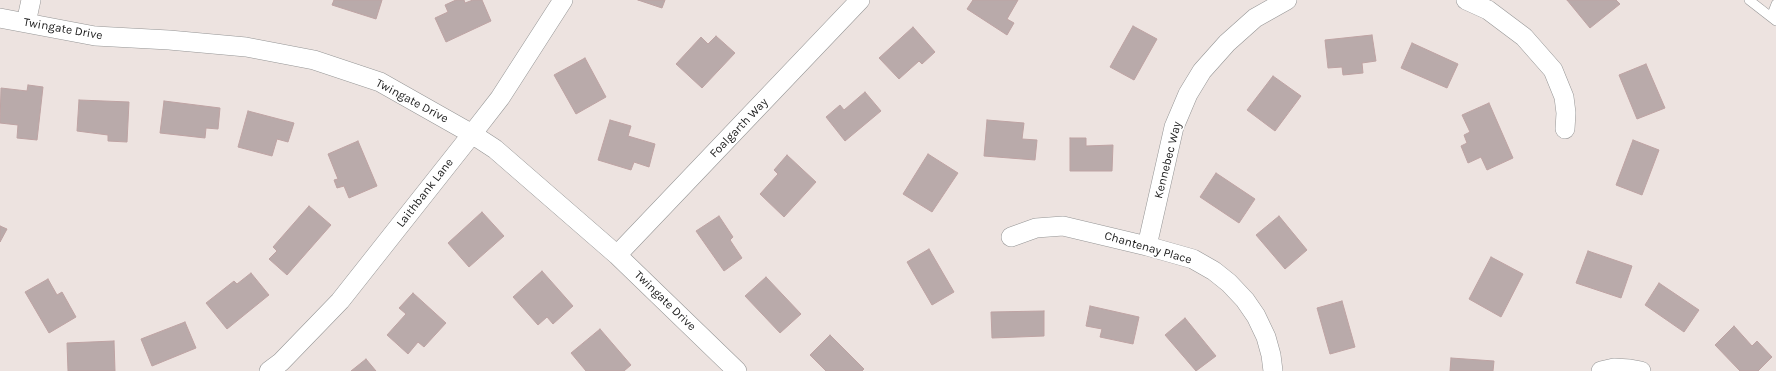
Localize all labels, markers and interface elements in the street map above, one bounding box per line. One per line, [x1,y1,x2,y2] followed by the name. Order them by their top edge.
[22,15,104,43] street label: Twingate Drive
[373,76,451,126] street label: Twingate Drive
[707,95,771,161] street label: Foalgarth Way
[1151,120,1185,200] street label: Kennebec Way
[394,156,456,230] street label: Laithbank Lane
[1103,229,1193,267] street label: Chantenay Place
[631,268,699,334] street label: Twingate Drive

